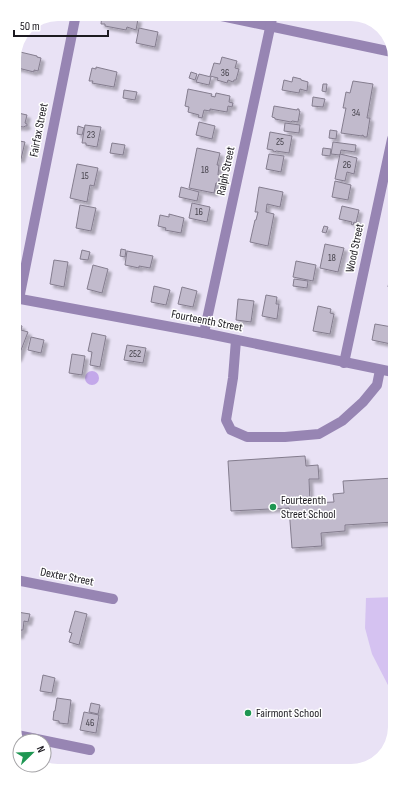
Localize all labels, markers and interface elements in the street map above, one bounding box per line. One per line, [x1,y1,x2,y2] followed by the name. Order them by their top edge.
[14,12,108,38] scale bar
[20,19,40,34] text: 50 m
[221,67,229,79] house number: 36
[26,102,52,158] street label: Fairfax Street
[352,107,360,119] house number: 34
[87,129,95,141] house number: 23
[276,136,284,148] house number: 25
[214,145,239,197] street label: Ralph Street
[343,159,351,171] house number: 26
[201,164,209,176] house number: 18
[81,170,89,182] house number: 15
[195,206,203,218] house number: 16
[342,222,368,274] street label: Wood Street
[328,252,336,264] house number: 18
[170,307,244,335] street label: Fourteenth Street
[129,348,141,360] house number: 252
[281,493,336,522] place label: Fourteenth Street School
[268,502,278,512] marker: Fourteenth Street School
[39,564,95,590] street label: Dexter Street
[256,706,321,721] place label: Fairmont School
[243,708,253,718] marker: Fairmont School
[86,717,94,729] house number: 46
[12,733,52,773] north arrow
[34,744,48,755] text: N

